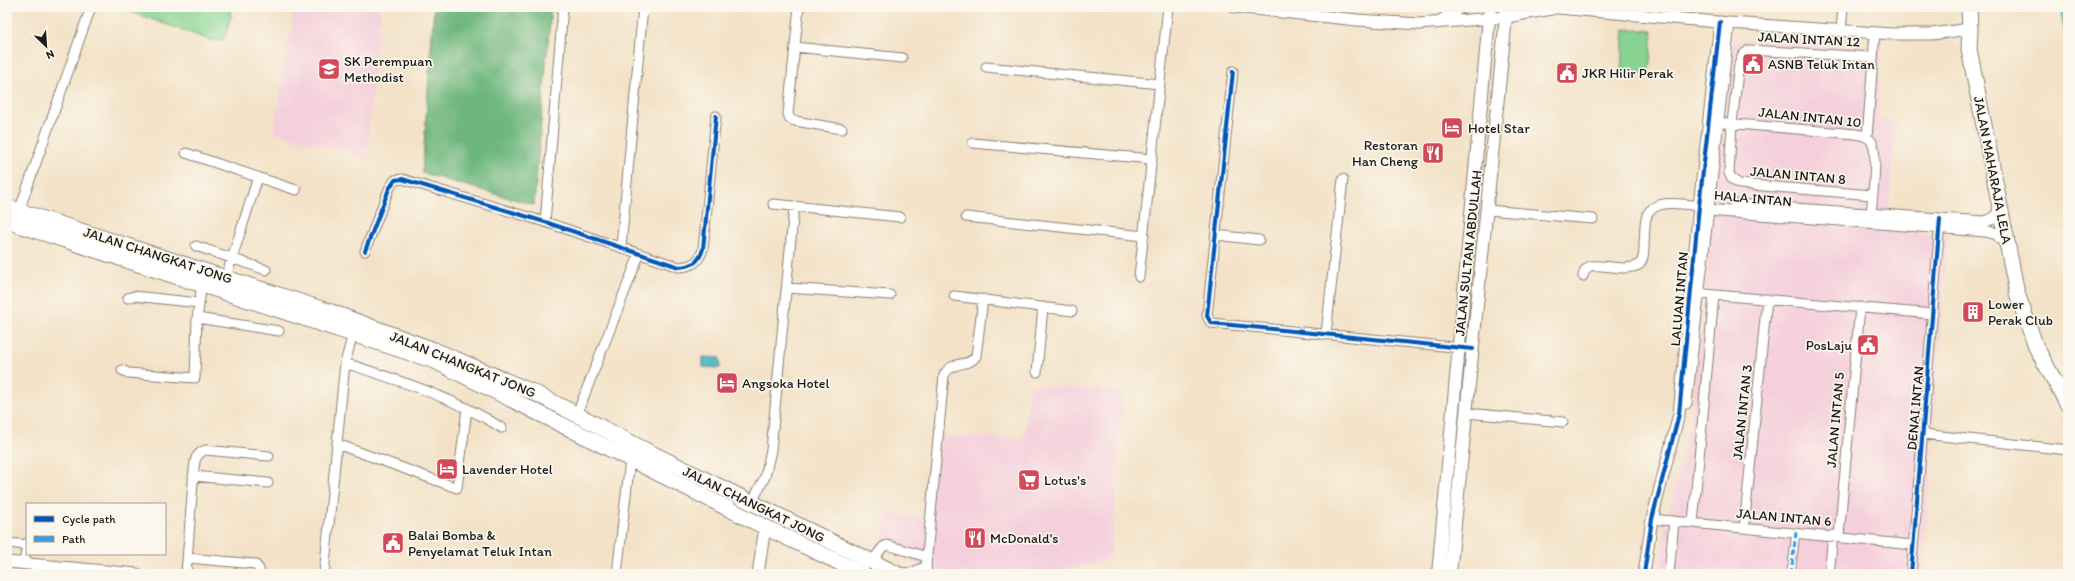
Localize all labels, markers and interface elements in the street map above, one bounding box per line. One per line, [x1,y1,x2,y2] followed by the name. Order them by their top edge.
[26,26,66,66] north arrow
[1758,28,1861,51] street label: JALAN INTAN 12
[44,47,56,62] text: N
[1740,51,1766,77] public building icon: ASNB Teluk Intan
[344,53,433,86] place label: SK Perempuan Methodist
[316,56,342,82] school or university icon: SK Perempuan Methodist
[1768,56,1875,73] place label: ASNB Teluk Intan
[1554,60,1580,86] public building icon: JKR Hilir Perak
[1582,65,1674,82] place label: JKR Hilir Perak
[1970,95,2015,245] street label: JALAN MAHARAJA LELA
[1758,104,1862,131] street label: JALAN INTAN 10
[1439,115,1465,141] hotel icon: Hotel Star
[1468,120,1530,137] place label: Hotel Star
[1352,137,1419,170] place label: Restoran Han Cheng
[1420,140,1446,166] restaurant icon: Restoran Han Cheng
[1749,163,1847,188] street label: JALAN INTAN 8
[1451,169,1486,337] street label: JALAN SULTAN ABDULLAH
[1713,187,1793,210] street label: HALA INTAN
[81,223,235,288] street label: JALAN CHANGKAT JONG
[1667,251,1692,347] street label: LALUAN INTAN
[1988,296,2053,329] place label: Lower Perak Club
[1960,299,1986,325] building icon: Lower Perak Club
[387,327,538,402] street label: JALAN CHANGKAT JONG
[1855,332,1881,358] public building icon: PosLaju
[1806,337,1852,354] place label: PosLaju
[1729,363,1756,461] street label: JALAN INTAN 3
[1903,365,1928,451] street label: DENAI INTAN
[714,370,740,396] hotel icon: Angsoka Hotel
[1823,372,1848,468] street label: JALAN INTAN 5
[742,375,829,392] place label: Angsoka Hotel
[434,456,460,482] hotel icon: Lavender Hotel
[462,461,553,478] place label: Lavender Hotel
[680,463,828,546] street label: JALAN CHANGKAT JONG
[1016,467,1042,493] supermarket icon: Lotus's
[1044,472,1086,489] place label: Lotus's
[26,503,166,555] legend
[1736,505,1832,530] street label: JALAN INTAN 6
[62,512,116,526] text: Cycle path
[962,525,988,551] restaurant icon: McDonald's
[408,527,552,560] place label: Balai Bomba & Penyelamat Teluk Intan
[380,530,406,556] public building icon: Balai Bomba & Penyelamat Teluk Intan
[990,530,1059,547] place label: McDonald's
[62,532,85,546] text: Path

